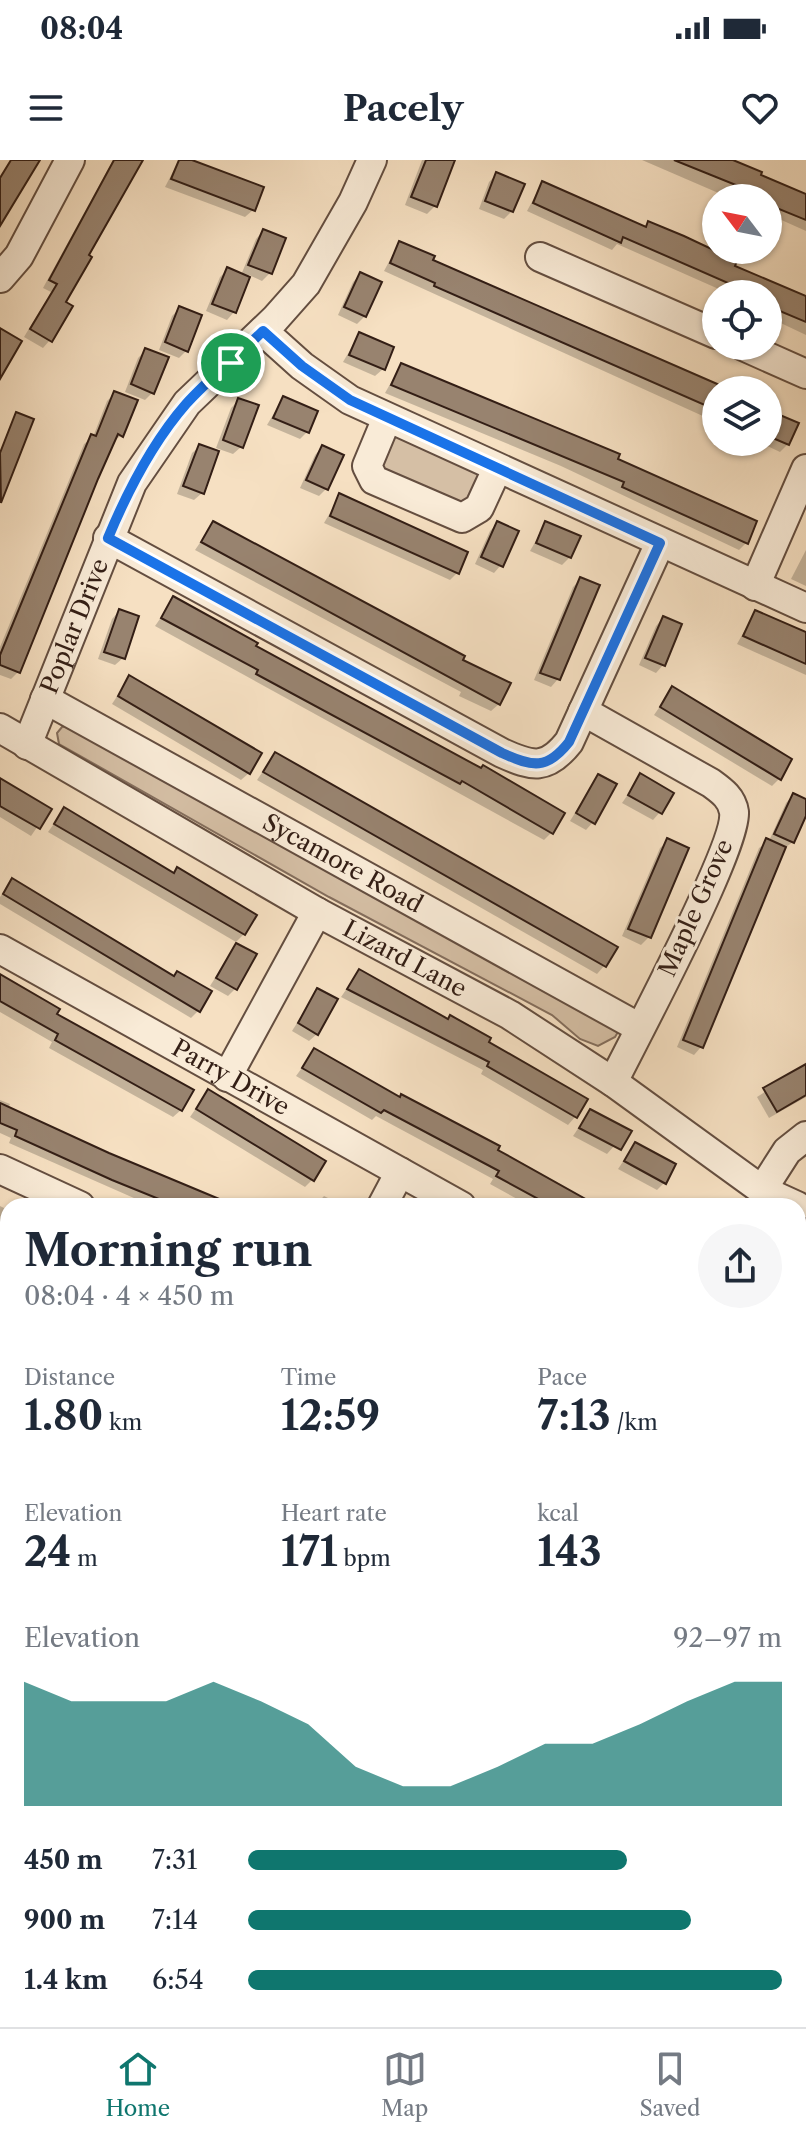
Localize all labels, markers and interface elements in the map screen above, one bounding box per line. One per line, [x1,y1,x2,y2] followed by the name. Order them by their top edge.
[40,10,123,47] text: 08:04
[24,86,68,130] icon: menu
[343,86,463,130] text: Pacely
[738,86,782,130] icon: heart
[702,184,782,264] north arrow
[702,184,782,456] map controls
[702,280,782,360] button: locate
[197,329,265,397] pin
[209,341,253,385] icon: arrive
[702,376,782,456] button: layers
[34,554,114,698] street label: Poplar Drive
[258,807,428,919] street label: Sycamore Road
[652,835,739,981] street label: Maple Grove
[338,914,472,1003] street label: Lizard Lane
[167,1033,295,1121] street label: Parry Drive
[24,1223,313,1277] text: Morning run
[698,1224,782,1308] button: share
[24,1280,234,1312] text: 08:04 · 4 × 450 m
[24,1364,115,1391] text: Distance
[281,1364,336,1391] text: Time
[537,1364,587,1391] text: Pace
[24,1391,103,1440] text: 1.80
[281,1391,380,1440] text: 12:59
[537,1391,611,1440] text: 7:13
[103,1409,142,1436] text: km
[611,1409,658,1436] text: /km
[24,1500,122,1527] text: Elevation
[281,1500,387,1527] text: Heart rate
[537,1500,579,1527] text: kcal
[24,1527,71,1576] text: 24
[281,1527,338,1576] text: 171
[537,1527,602,1576] text: 143
[71,1545,98,1572] text: m
[338,1545,391,1572] text: bpm
[24,1622,140,1654] text: Elevation
[673,1622,782,1654] text: 92–97 m
[24,1844,103,1876] text: 450 m
[152,1844,197,1876] text: 7:31
[24,1904,105,1936] text: 900 m
[152,1904,198,1936] text: 7:14
[24,1964,108,1996] text: 1.4 km
[152,1964,204,1996] text: 6:54
[106,2047,170,2122] tab: Home
[381,2047,428,2122] tab: Map
[639,2047,700,2122] tab: Saved

